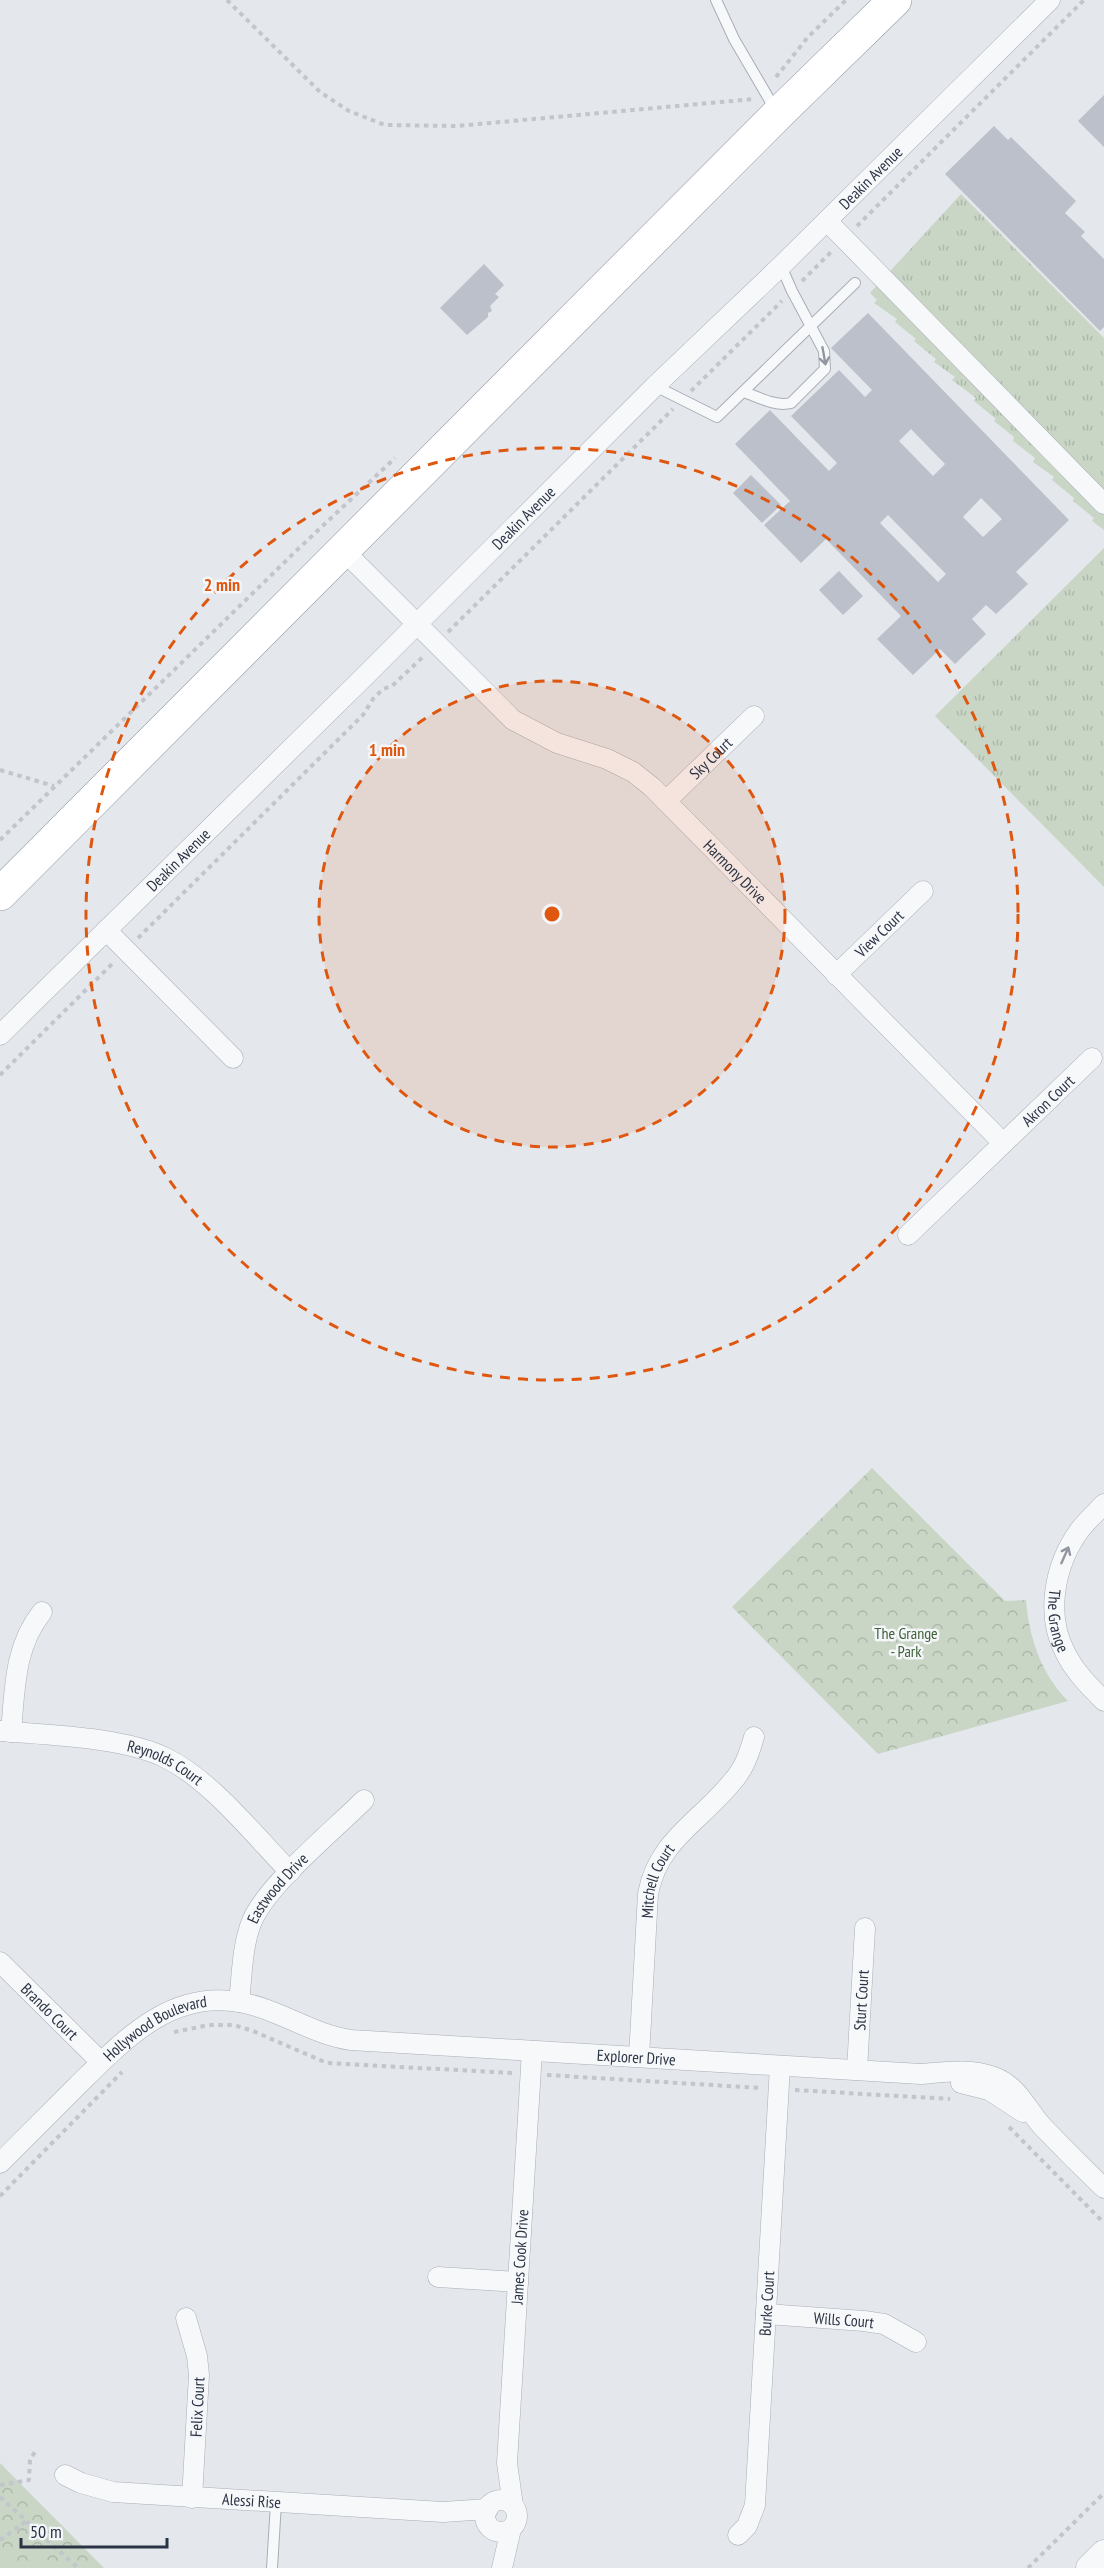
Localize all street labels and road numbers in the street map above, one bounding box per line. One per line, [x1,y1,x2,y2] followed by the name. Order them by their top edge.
[834,142,907,213] street label: Deakin Avenue
[487,482,559,554] street label: Deakin Avenue
[685,732,737,783] street label: Sky Court
[142,824,214,895] street label: Deakin Avenue
[699,835,771,908] street label: Harmony Drive
[850,905,908,962] street label: View Court
[1017,1070,1079,1130] street label: Akron Court
[1044,1588,1074,1655] street label: The Grange
[125,1735,208,1790] street label: Reynolds Court
[637,1839,679,1919] street label: Mitchell Court
[242,1849,312,1926] street label: Eastwood Drive
[849,1969,873,2031] street label: Sturt Court
[17,1979,83,2044] street label: Brando Court
[99,1991,208,2065] street label: Hollywood Boulevard
[596,2045,676,2069] street label: Explorer Drive
[507,2209,532,2306] street label: James Cook Drive
[755,2270,778,2337] street label: Burke Court
[813,2307,876,2332] street label: Wills Court
[185,2376,209,2437] street label: Felix Court
[222,2489,282,2512] street label: Alessi Rise

